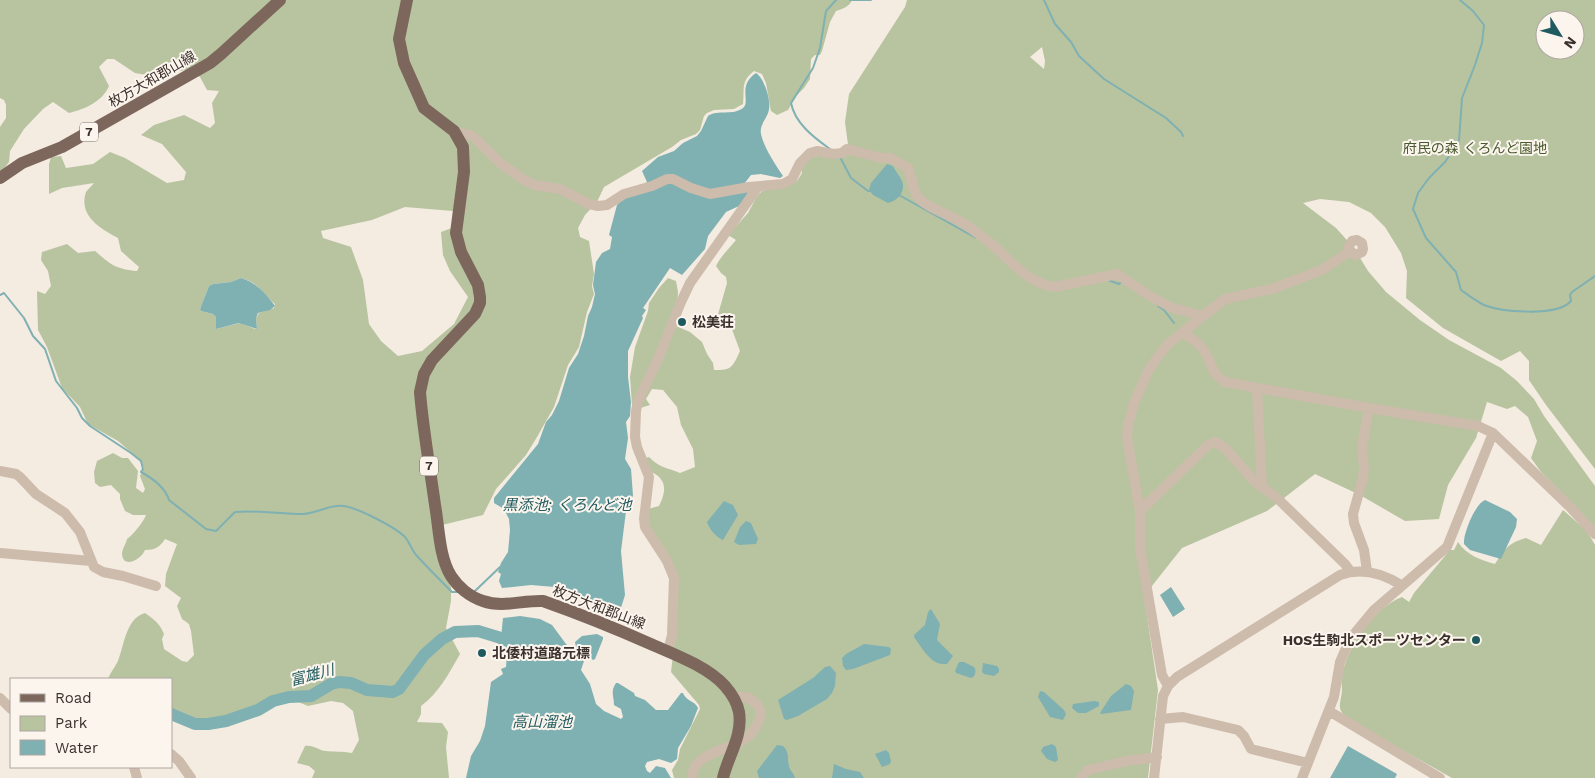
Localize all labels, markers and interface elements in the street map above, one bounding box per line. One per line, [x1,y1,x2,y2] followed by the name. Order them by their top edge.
[1535,10,1585,60] north arrow
[1561,34,1580,52] text: N
[106,48,198,110] street label: 枚方大和郡山線
[80,122,98,142] road number: 7
[1403,140,1547,156] park label: 府民の森 くろんど園地
[692,314,734,330] place label: 松美荘
[676,316,688,328] marker: 松美荘
[420,456,438,476] road number: 7
[502,496,634,514] water label: 黒添池; くろんど池
[550,582,648,632] street label: 枚方大和郡山線
[1283,632,1466,648] place label: HOS生駒北スポーツセンター
[1470,634,1482,646] marker: HOS生駒北スポーツセンター
[492,645,590,661] place label: 北倭村道路元標
[476,647,488,659] marker: 北倭村道路元標
[288,660,338,690] water label: 富雄川
[10,678,172,768] legend
[55,689,92,707] text: Road
[512,713,574,731] water label: 高山溜池
[55,714,88,732] text: Park
[55,739,98,757] text: Water

